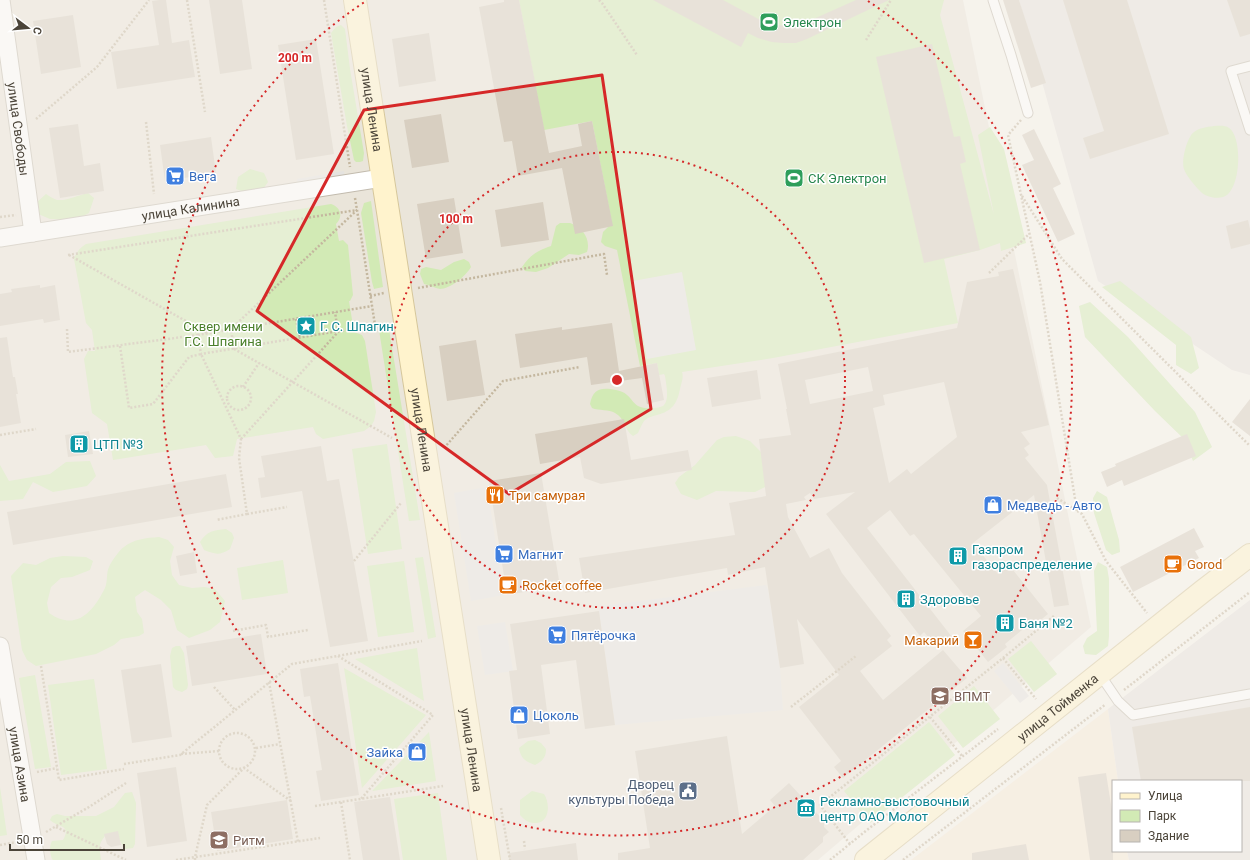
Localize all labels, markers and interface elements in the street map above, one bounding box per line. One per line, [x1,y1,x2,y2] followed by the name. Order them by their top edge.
[8,8,48,48] north arrow
[758,11,780,33] sports icon: Электрон
[783,15,842,30] place label: Электрон
[30,25,44,36] text: С
[278,51,312,65] text: 200 m
[358,67,386,153] street label: улица Ленина
[5,81,33,177] street label: улица Свободы
[164,165,186,187] supermarket icon: Вега
[783,167,805,189] sports icon: СК Электрон
[189,169,217,184] place label: Вега
[808,171,887,186] place label: СК Электрон
[141,193,241,223] street label: улица Калинина
[439,212,473,226] text: 100 m
[295,315,317,337] place icon: Г. С. Шпагин
[183,319,263,349] park label: Сквер имени Г.С. Шпагина
[320,319,394,334] place label: Г. С. Шпагин
[610,373,624,387] centre of rings
[408,387,436,473] street label: улица Ленина
[68,433,90,455] building icon: ЦТП №3
[93,437,143,452] place label: ЦТП №3
[484,484,506,506] restaurant icon: Три самурая
[509,488,585,503] place label: Три самурая
[982,494,1004,516] shop icon: Медведь - Авто
[1007,498,1102,513] place label: Медведь - Авто
[972,542,1093,572] place label: Газпром газораспределение
[493,543,515,565] supermarket icon: Магнит
[947,545,969,567] building icon: Газпром газораспределение
[518,547,563,562] place label: Магнит
[1162,553,1184,575] cafe icon: Gorod
[1187,557,1222,572] place label: Gorod
[497,574,519,596] cafe icon: Rocket coffee
[522,578,602,593] place label: Rocket coffee
[895,588,917,610] building icon: Здоровье
[920,592,979,607] place label: Здоровье
[994,612,1016,634] building icon: Баня №2
[1019,616,1073,631] place label: Баня №2
[546,624,568,646] supermarket icon: Пятёрочка
[571,628,636,643] place label: Пятёрочка
[962,629,984,651] bar icon: Макарий
[904,633,959,648] place label: Макарий
[1014,670,1101,744] street label: улица Тойменка
[929,685,951,707] school or university icon: ВПМТ
[954,689,991,704] place label: ВПМТ
[508,704,530,726] shop icon: Цоколь
[458,707,486,793] street label: улица Ленина
[533,708,579,723] place label: Цоколь
[6,726,34,803] street label: улица Азина
[406,741,428,763] shop icon: Зайка
[367,745,403,760] place label: Зайка
[568,777,674,807] place label: Дворец культуры Победа
[677,780,699,802] public building icon: Дворец культуры Победа
[1112,780,1242,852] legend
[1148,789,1183,803] text: Улица
[820,794,970,824] place label: Рекламно-выстовочный центр ОАО Молот
[795,797,817,819] museum icon: Рекламно-выстовочный центр ОАО Молот
[1148,809,1177,823] text: Парк
[10,826,124,852] scale bar
[208,829,230,851] school or university icon: Ритм
[1148,829,1189,843] text: Здание
[16,833,43,847] text: 50 m
[233,833,265,848] place label: Ритм

